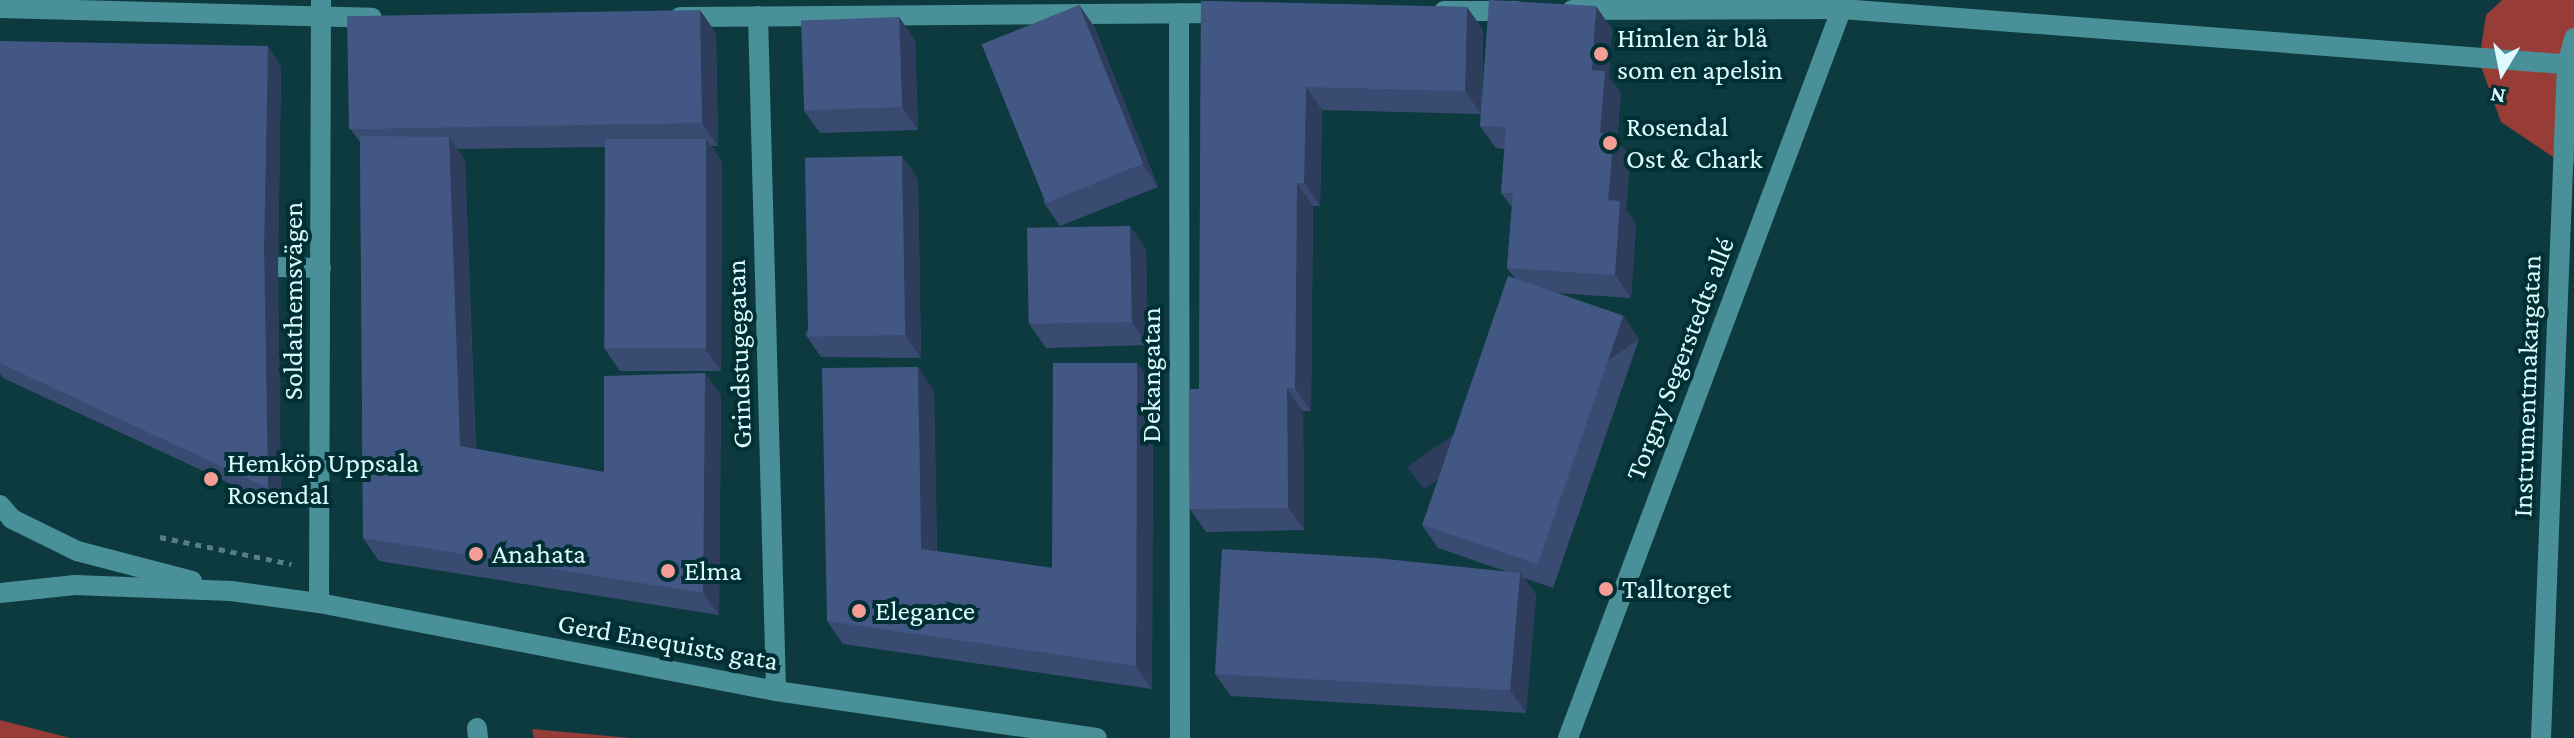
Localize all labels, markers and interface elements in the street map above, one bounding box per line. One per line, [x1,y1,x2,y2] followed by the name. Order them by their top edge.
[1617,21,1783,87] place label: Himlen är blå som en apelsin
[2462,32,2542,112] north arrow
[1592,45,1610,63] marker: Himlen är blå som en apelsin
[2488,83,2507,110] text: N
[1626,110,1763,176] place label: Rosendal Ost & Chark
[1601,134,1619,152] marker: Rosendal Ost & Chark
[276,202,310,400] street label: Soldathemsvägen
[1618,233,1742,485] street label: Torgny Segerstedts allé
[2506,254,2548,518] street label: Instrumentmakargatan
[719,259,759,449] street label: Grindstugegatan
[1134,307,1168,443] street label: Dekangatan
[227,446,419,512] place label: Hemköp Uppsala Rosendal
[202,470,220,488] marker: Hemköp Uppsala Rosendal
[492,537,586,571] place label: Anahata
[467,545,485,563] marker: Anahata
[684,554,742,588] place label: Elma
[659,562,677,580] marker: Elma
[1622,572,1731,606] place label: Talltorget
[1597,580,1615,598] marker: Talltorget
[875,594,975,628] place label: Elegance
[850,602,868,620] marker: Elegance
[555,606,781,678] street label: Gerd Enequists gata

